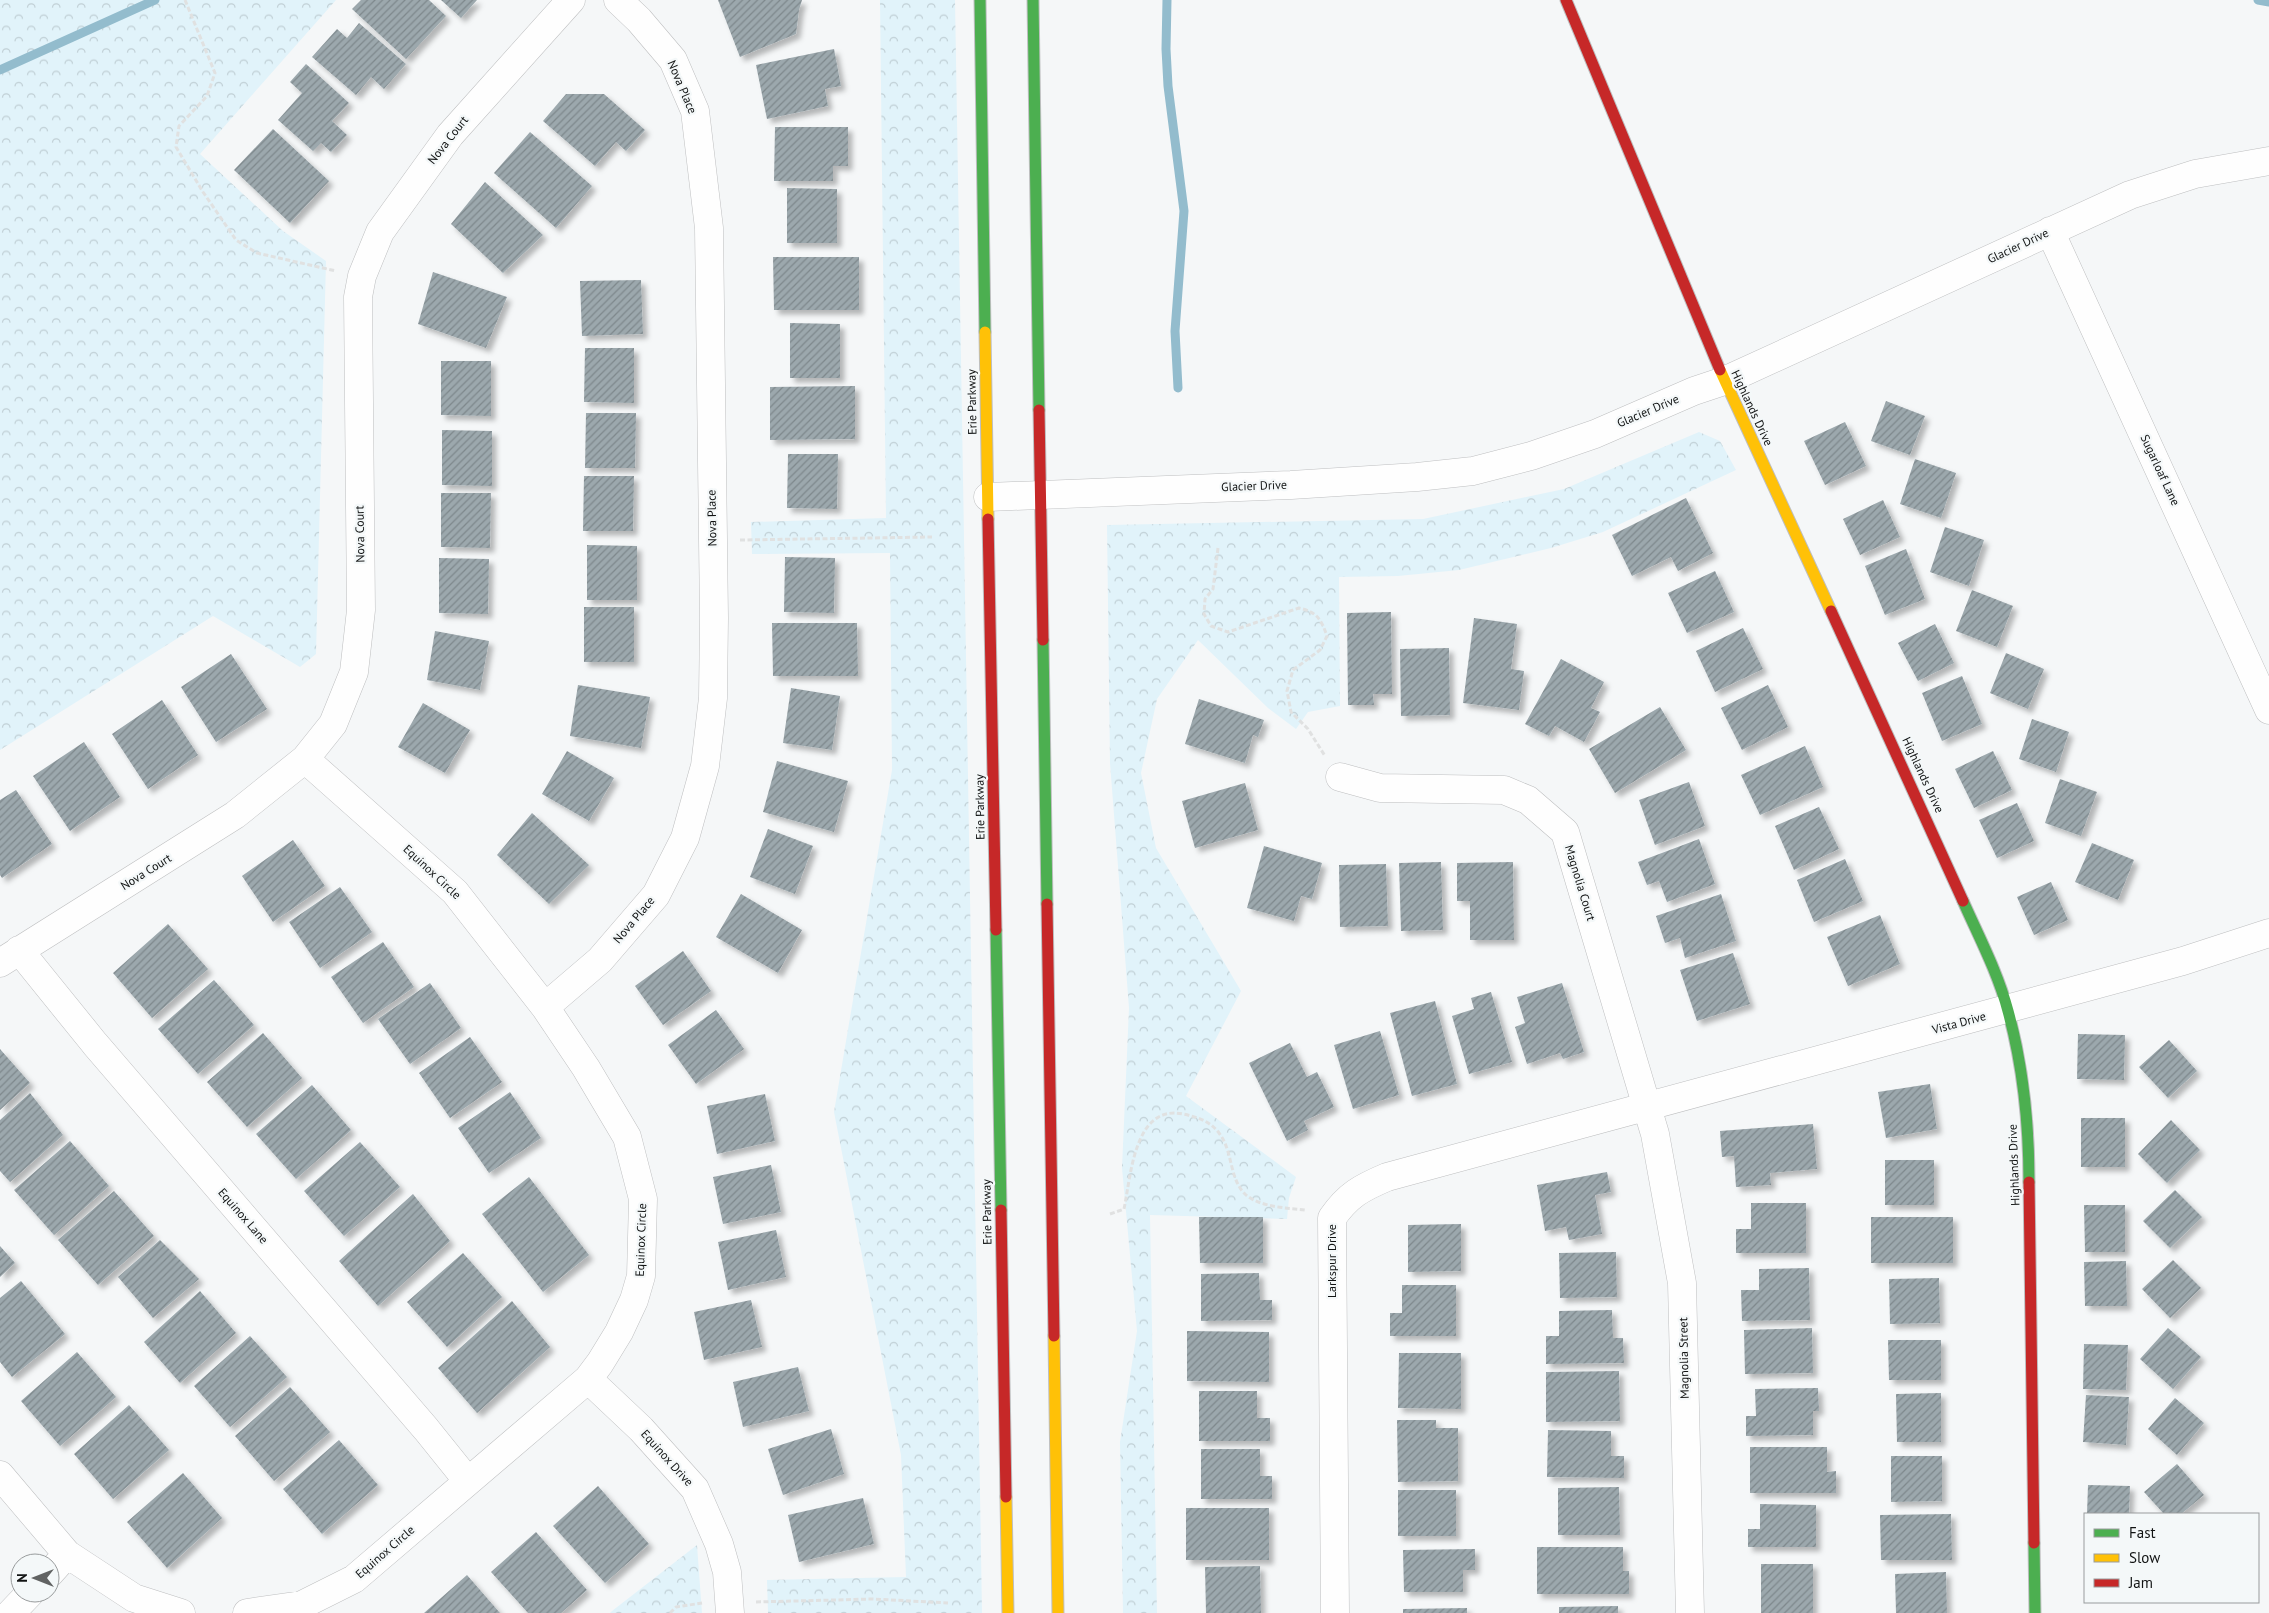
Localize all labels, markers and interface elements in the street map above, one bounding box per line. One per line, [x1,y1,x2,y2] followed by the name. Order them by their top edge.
[664,58,700,116] street label: Nova Place
[424,113,471,167] street label: Nova Court
[1985,225,2051,266] street label: Glacier Drive
[1728,367,1777,448] street label: Highlands Drive
[963,369,980,435] street label: Erie Parkway
[1615,391,1681,430] street label: Glacier Drive
[2137,432,2183,508] street label: Sugarloaf Lane
[1221,477,1287,494] street label: Glacier Drive
[704,490,719,546] street label: Nova Place
[352,505,367,563] street label: Nova Court
[1899,734,1948,815] street label: Highlands Drive
[971,774,988,840] street label: Erie Parkway
[400,841,464,902] street label: Equinox Circle
[1562,843,1599,923] street label: Magnolia Court
[118,850,174,893] street label: Nova Court
[610,893,658,946] street label: Nova Place
[1929,1008,1987,1037] street label: Vista Drive
[2005,1124,2022,1206] street label: Highlands Drive
[978,1179,995,1245] street label: Erie Parkway
[215,1185,272,1247] street label: Equinox Lane
[632,1203,649,1277] street label: Equinox Circle
[1324,1224,1339,1298] street label: Larkspur Drive
[1675,1317,1692,1399] street label: Magnolia Street
[638,1426,697,1489] street label: Equinox Drive
[2084,1513,2259,1603] legend
[352,1522,417,1581] street label: Equinox Circle
[2129,1523,2156,1542] text: Fast
[2129,1548,2160,1567] text: Slow
[10,1553,60,1603] north arrow
[13,1573,31,1583] text: N
[2128,1573,2153,1592] text: Jam

